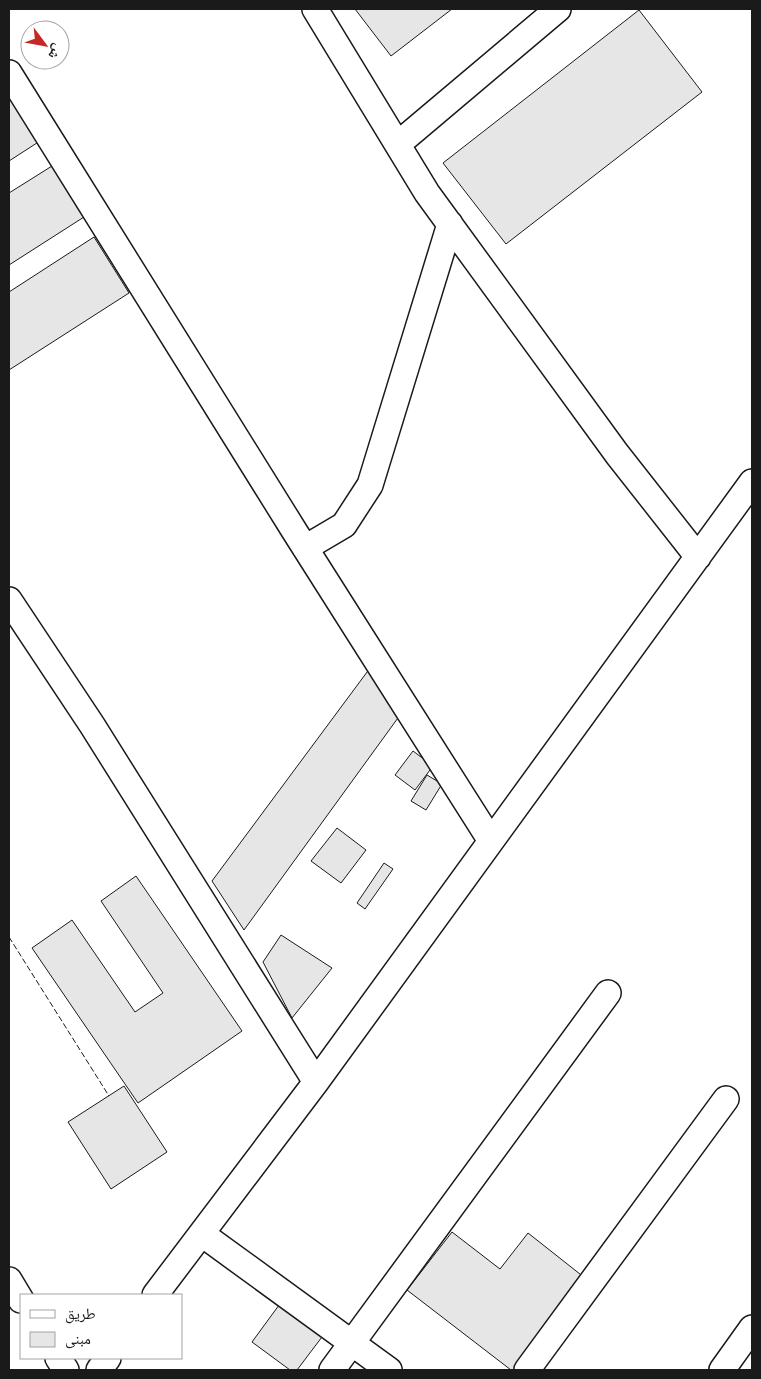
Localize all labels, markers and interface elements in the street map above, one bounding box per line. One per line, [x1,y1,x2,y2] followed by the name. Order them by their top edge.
[20,20,70,70] north arrow
[44,41,67,63] text: ش
[20,1294,182,1359] legend
[65,1305,96,1324] text: طريق
[65,1330,91,1349] text: مبنى

